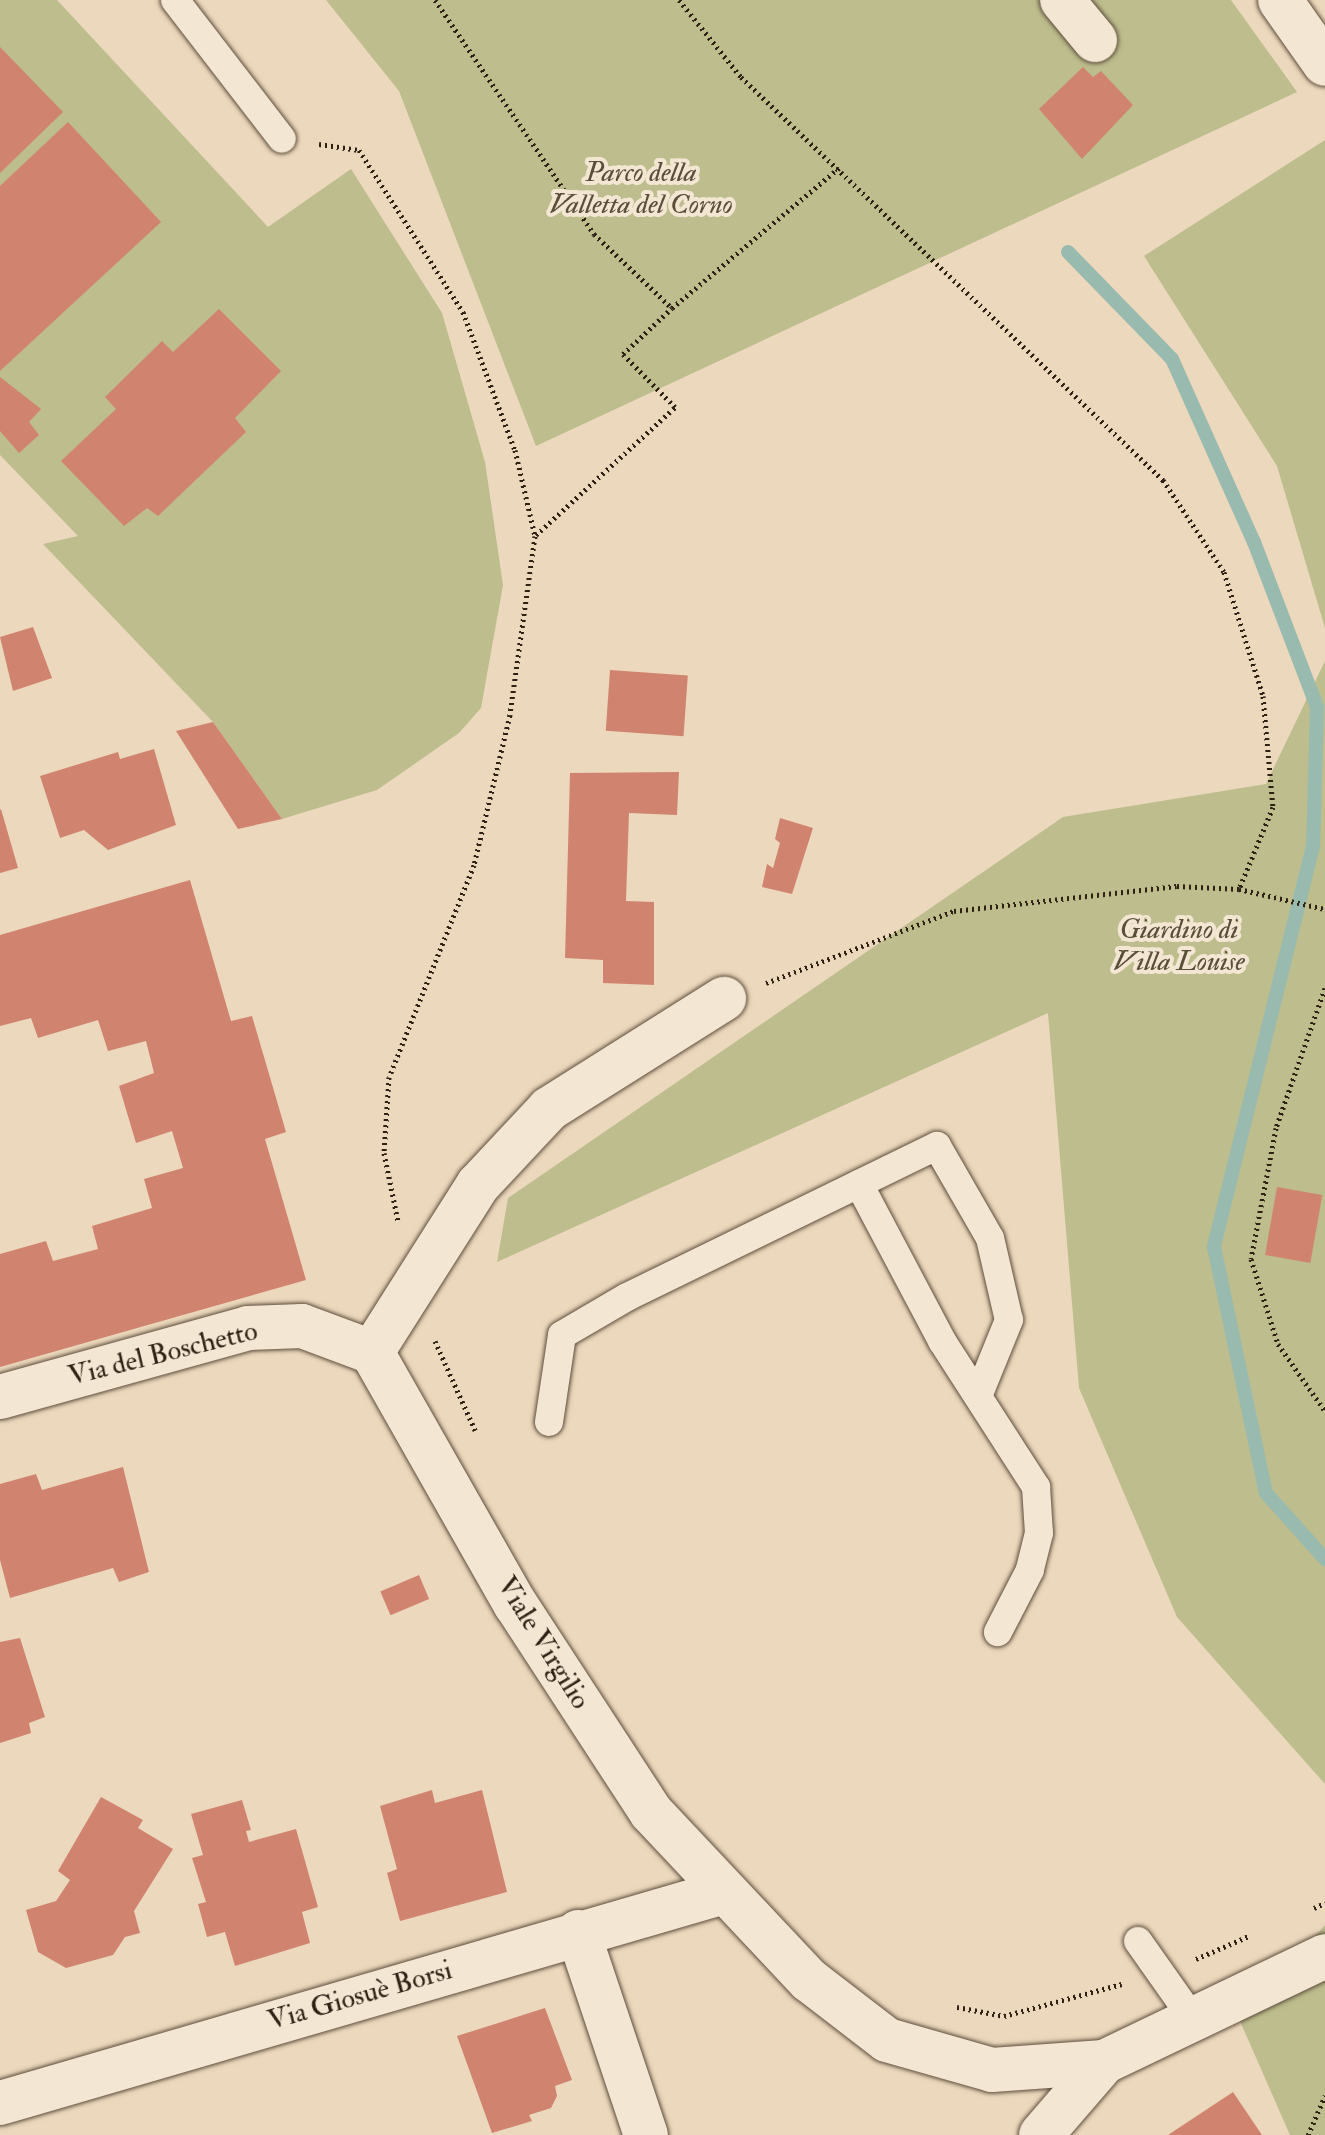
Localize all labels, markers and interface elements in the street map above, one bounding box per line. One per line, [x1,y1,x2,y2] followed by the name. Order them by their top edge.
[549,156,733,222] park label: Parco della Valletta del Corno
[1113,913,1245,979] park label: Giardino di Villa Louise
[65,1314,261,1394] street label: Via del Boschetto
[489,1570,597,1716] street label: Viale Virgilio
[264,1954,456,2038] street label: Via Giosuè Borsi

